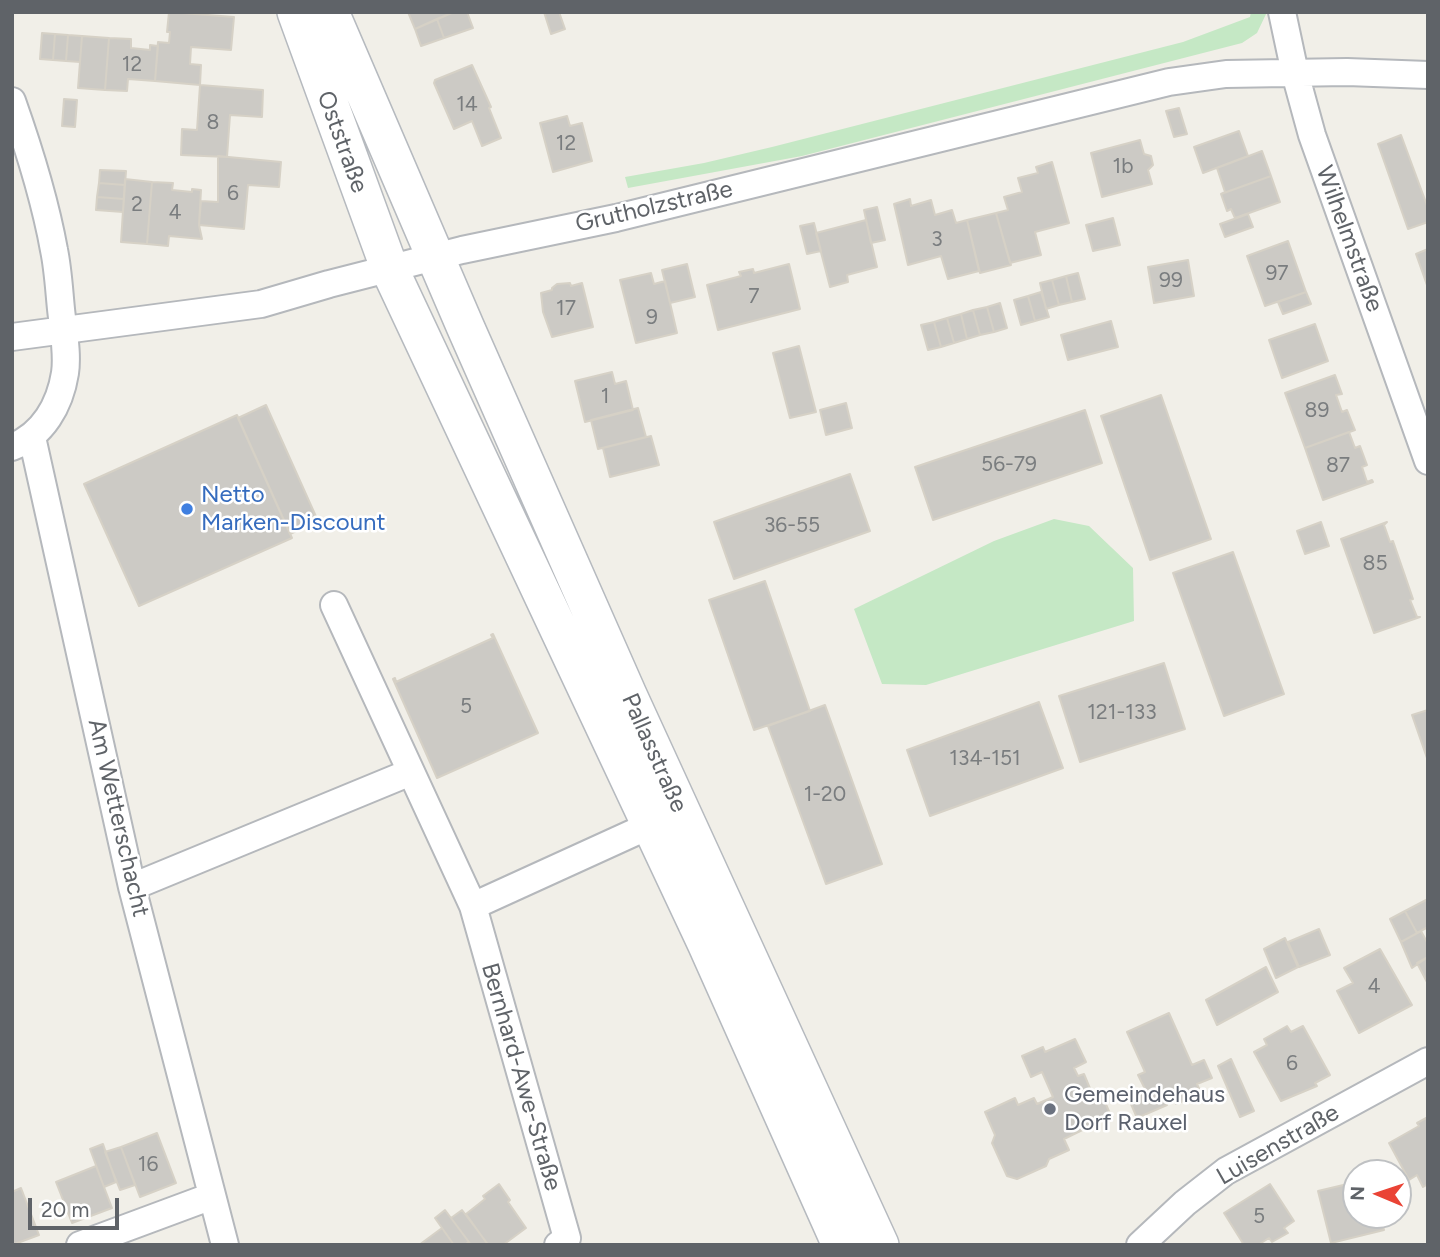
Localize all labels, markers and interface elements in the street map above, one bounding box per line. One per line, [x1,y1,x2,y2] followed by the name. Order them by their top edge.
[122,52,142,78] house number: 12
[310,87,374,197] street label: Oststraße
[456,92,478,118] house number: 14
[207,110,219,136] house number: 8
[556,131,576,157] house number: 12
[1113,154,1133,180] house number: 1b
[1309,162,1389,316] street label: Wilhelmstraße
[573,175,735,239] street label: Grutholzstraße
[227,181,239,207] house number: 6
[131,192,143,218] house number: 2
[168,200,182,226] house number: 4
[931,227,943,253] house number: 3
[1265,261,1289,287] house number: 97
[1159,268,1183,294] house number: 99
[748,284,760,310] house number: 7
[556,296,576,322] house number: 17
[646,305,658,331] house number: 9
[601,384,609,410] house number: 1
[1305,398,1329,424] house number: 89
[981,452,1037,478] house number: 56-79
[1326,453,1350,479] house number: 87
[201,481,386,537] place label: Netto Marken-Discount
[179,501,195,517] marker: Netto Marken-Discount
[764,513,820,539] house number: 36-55
[1363,551,1387,577] house number: 85
[615,689,693,817] street label: Pallasstraße
[460,694,472,720] house number: 5
[1087,700,1157,726] house number: 121-133
[81,716,155,920] street label: Am Wetterschacht
[949,746,1021,772] house number: 134-151
[804,782,846,808] house number: 1-20
[475,960,567,1194] street label: Bernhard-Awe-Straße
[1367,974,1381,1000] house number: 4
[1286,1051,1298,1077] house number: 6
[1064,1081,1225,1137] place label: Gemeindehaus Dorf Rauxel
[1212,1098,1344,1192] street label: Luisenstraße
[1042,1101,1058,1117] marker: Gemeindehaus Dorf Rauxel
[138,1152,158,1178] house number: 16
[1342,1159,1412,1229] north arrow
[32,1184,122,1228] scale bar
[1346,1186,1369,1201] text: N
[41,1197,89,1222] text: 20 m
[1253,1204,1265,1230] house number: 5

